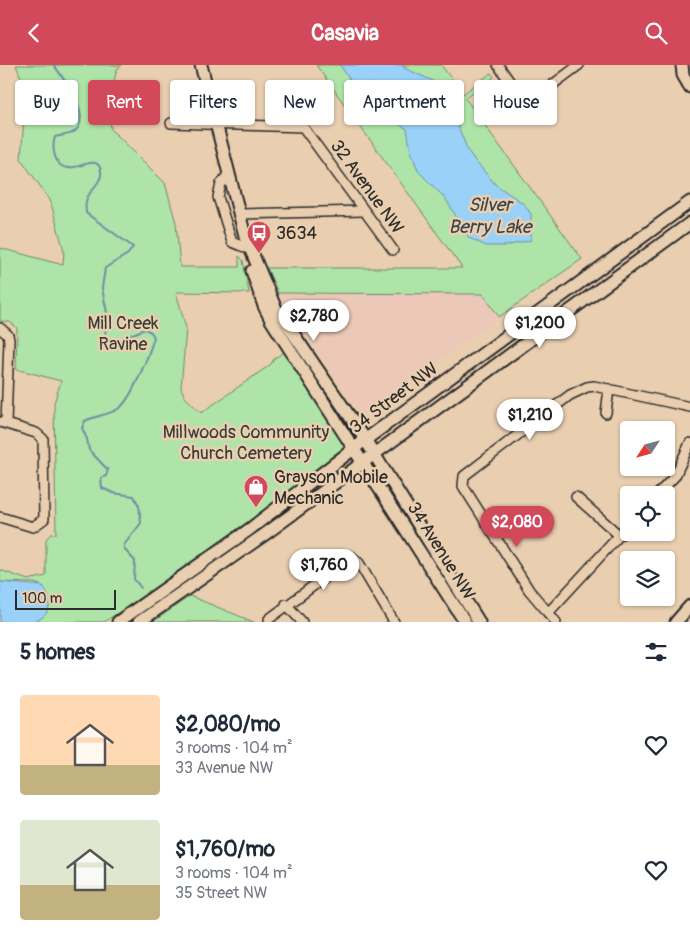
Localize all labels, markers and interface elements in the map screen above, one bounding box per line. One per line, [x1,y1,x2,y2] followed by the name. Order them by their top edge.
[20,19,48,47] icon: back
[311,19,379,47] text: Casavia
[642,19,670,47] icon: search
[15,80,78,125] chip: Buy
[88,80,160,125] chip: Rent
[170,80,255,125] chip: Filters
[265,80,334,125] chip: New
[344,80,464,125] chip: Apartment
[474,80,557,125] chip: House
[325,135,409,239] street label: 32 Avenue NW
[449,193,533,239] water label: Silver Berry Lake
[246,220,272,254] bus stop icon: 3634
[276,222,318,245] place label: 3634
[273,299,355,342] pin: $2,780
[289,306,339,326] text: $2,780
[499,307,581,349] pin: $1,200
[87,312,159,356] park label: Mill Creek Ravine
[515,313,565,333] text: $1,200
[345,357,443,439] street label: 34 Street NW
[489,399,571,441] pin: $1,210
[507,405,553,425] text: $1,210
[163,421,330,465] park label: Millwoods Community Church Cemetery
[620,421,675,476] north arrow
[620,421,675,606] map controls
[274,466,388,510] place label: Grayson Mobile Mechanic
[243,474,269,508] shop icon: Grayson Mobile Mechanic
[620,486,675,541] button: locate
[402,498,480,604] street label: 34 Avenue NW
[476,505,558,548] pin: $2,080
[491,512,543,532] text: $2,080
[283,549,365,591] pin: $1,760
[620,551,675,606] button: layers
[300,555,348,575] text: $1,760
[15,587,116,610] scale bar
[22,590,62,607] text: 100 m
[642,638,670,666] icon: filters
[20,639,95,666] text: 5 homes
[175,711,280,738] text: $2,080/mo
[60,715,120,775] icon: home
[642,731,670,759] icon: heart
[175,738,292,758] text: 3 rooms · 104 m²
[175,758,273,778] text: 33 Avenue NW
[175,836,275,863] text: $1,760/mo
[60,840,120,900] icon: home
[642,856,670,884] icon: heart
[175,863,292,883] text: 3 rooms · 104 m²
[175,883,267,903] text: 35 Street NW

